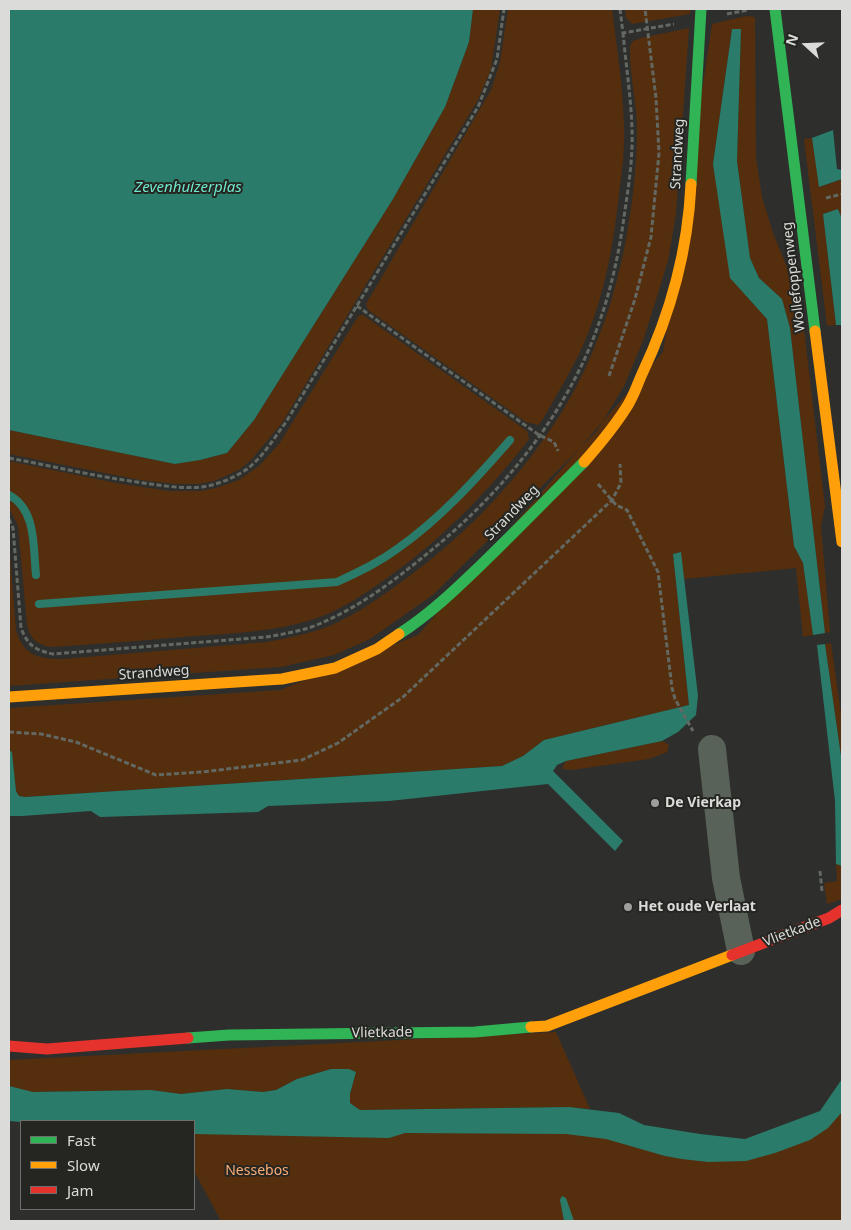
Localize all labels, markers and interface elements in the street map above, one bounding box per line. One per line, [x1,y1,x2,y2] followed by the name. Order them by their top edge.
[781,20,831,70] north arrow
[781,31,802,48] text: N
[668,118,688,190] street label: Strandweg
[134,179,242,197] water label: Zevenhuizerplas
[779,221,809,333] street label: Wollefoppenweg
[481,482,543,544] street label: Strandweg
[118,662,190,684] street label: Strandweg
[665,795,741,811] place label: De Vierkap
[649,797,661,809] marker: De Vierkap
[638,899,756,915] place label: Het oude Verlaat
[622,901,634,913] marker: Het oude Verlaat
[761,913,823,951] street label: Vlietkade
[352,1024,412,1042] street label: Vlietkade
[20,1120,195,1210] legend
[67,1130,96,1150] text: Fast
[67,1155,100,1175] text: Slow
[225,1163,289,1179] park label: Nessebos
[67,1180,94,1200] text: Jam

